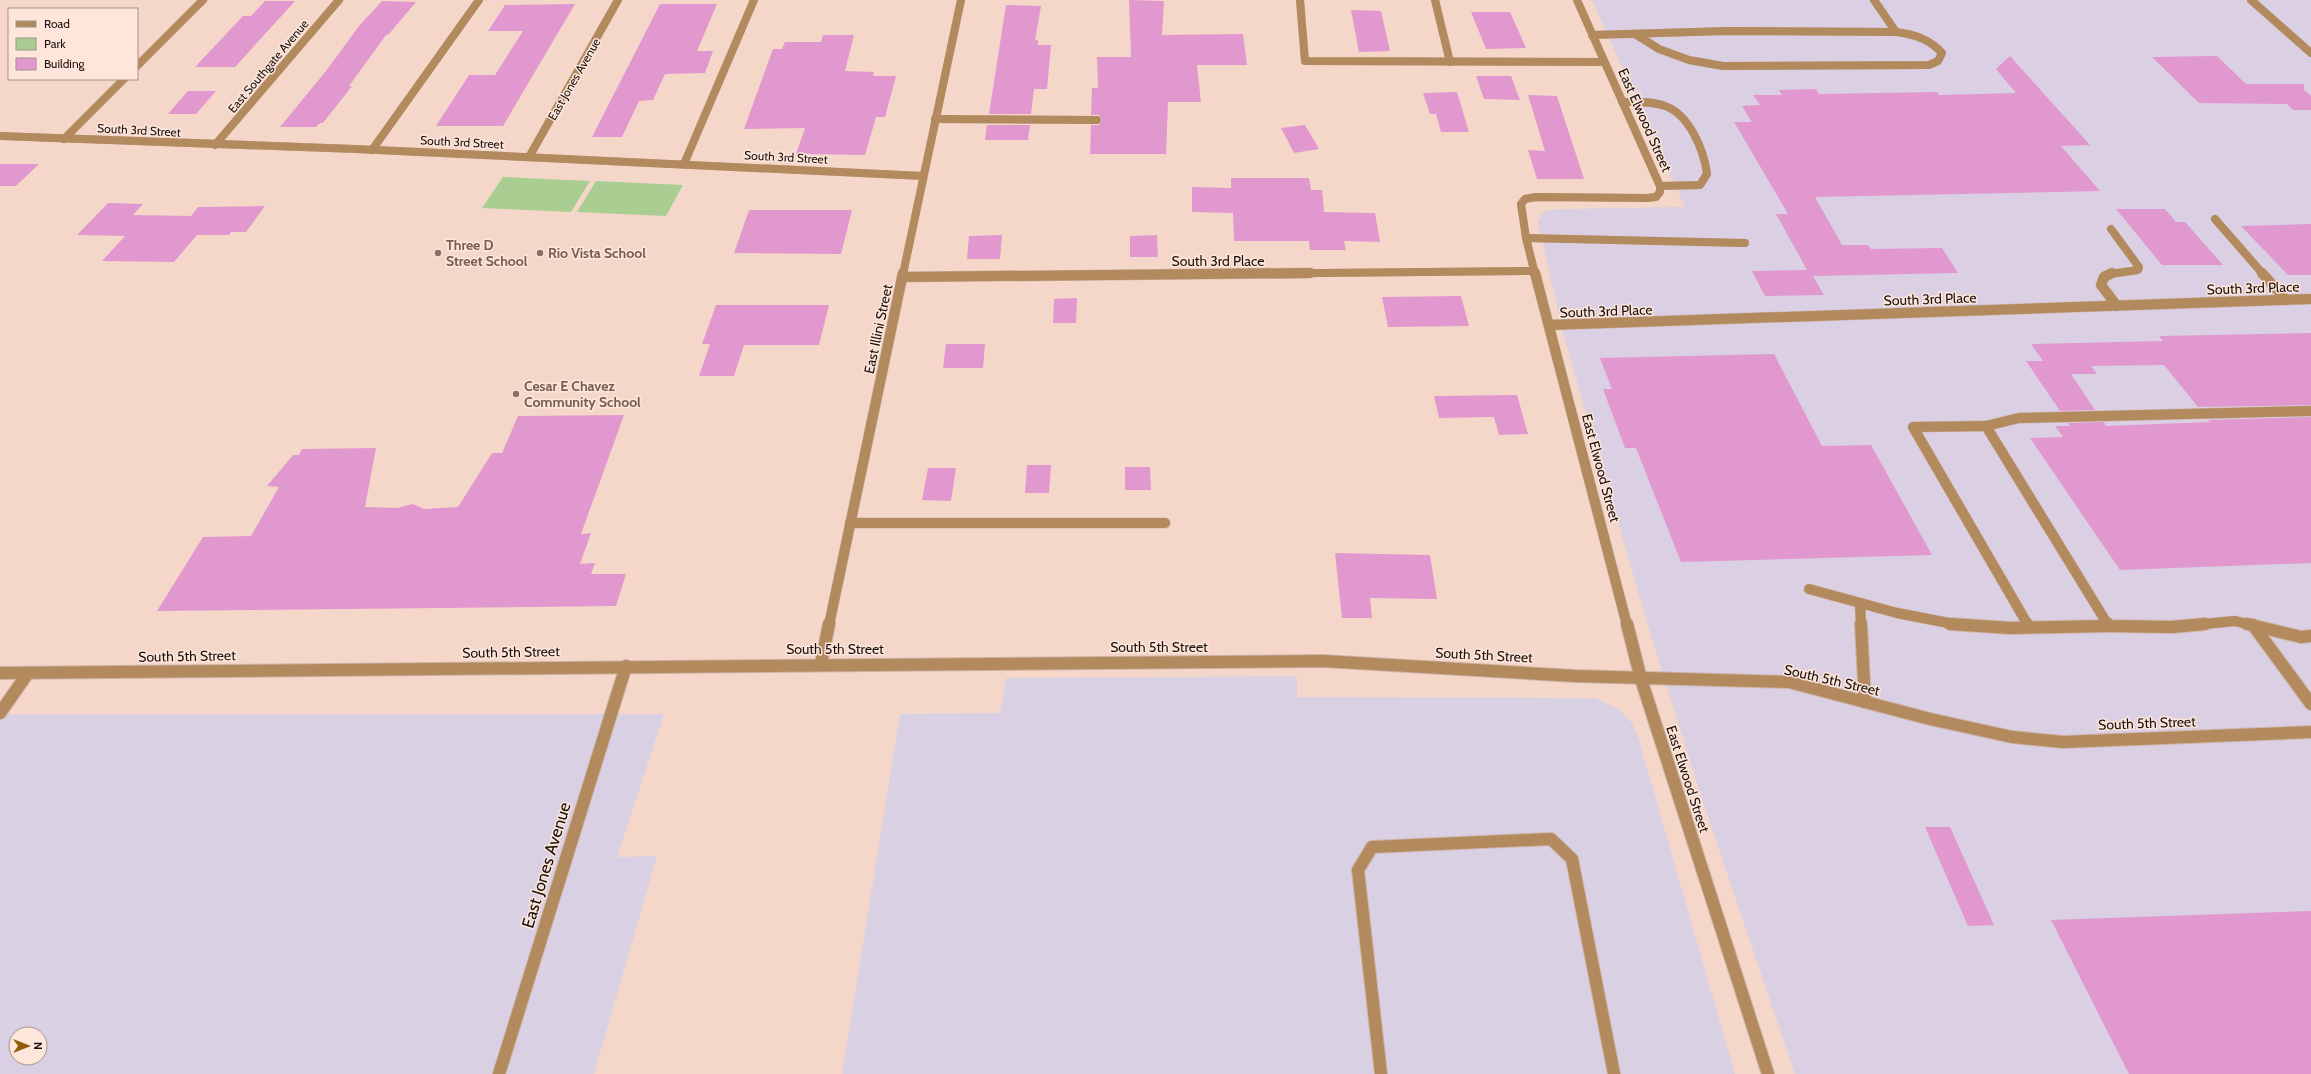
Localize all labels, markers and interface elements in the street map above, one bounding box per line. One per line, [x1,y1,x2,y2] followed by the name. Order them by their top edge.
[8,8,138,80] legend
[44,16,70,31] text: Road
[225,16,311,116] street label: East Southgate Avenue
[544,35,604,123] street label: East Jones Avenue
[44,36,66,51] text: Park
[44,56,86,71] text: Building
[1614,65,1676,175] street label: East Elwood Street
[97,120,181,140] street label: South 3rd Street
[420,132,504,152] street label: South 3rd Street
[744,147,828,167] street label: South 3rd Street
[446,236,528,270] place label: Three D Street School
[548,244,646,262] place label: Rio Vista School
[433,248,443,258] marker: Three D Street School
[535,248,545,258] marker: Rio Vista School
[1172,252,1264,270] street label: South 3rd Place
[2206,277,2300,299] street label: South 3rd Place
[860,282,896,375] street label: East Illini Street
[1883,288,1977,310] street label: South 3rd Place
[1559,300,1653,322] street label: South 3rd Place
[524,377,641,411] place label: Cesar E Chavez Community School
[511,389,521,399] marker: Cesar E Chavez Community School
[1578,412,1624,524] street label: East Elwood Street
[1110,638,1208,656] street label: South 5th Street
[786,640,884,658] street label: South 5th Street
[462,642,560,662] street label: South 5th Street
[1435,643,1534,667] street label: South 5th Street
[138,646,236,666] street label: South 5th Street
[1782,660,1882,700] street label: South 5th Street
[2098,712,2196,734] street label: South 5th Street
[1662,723,1714,835] street label: East Elwood Street
[517,799,575,930] street label: East Jones Avenue
[8,1026,48,1066] north arrow
[31,1042,45,1050] text: N

